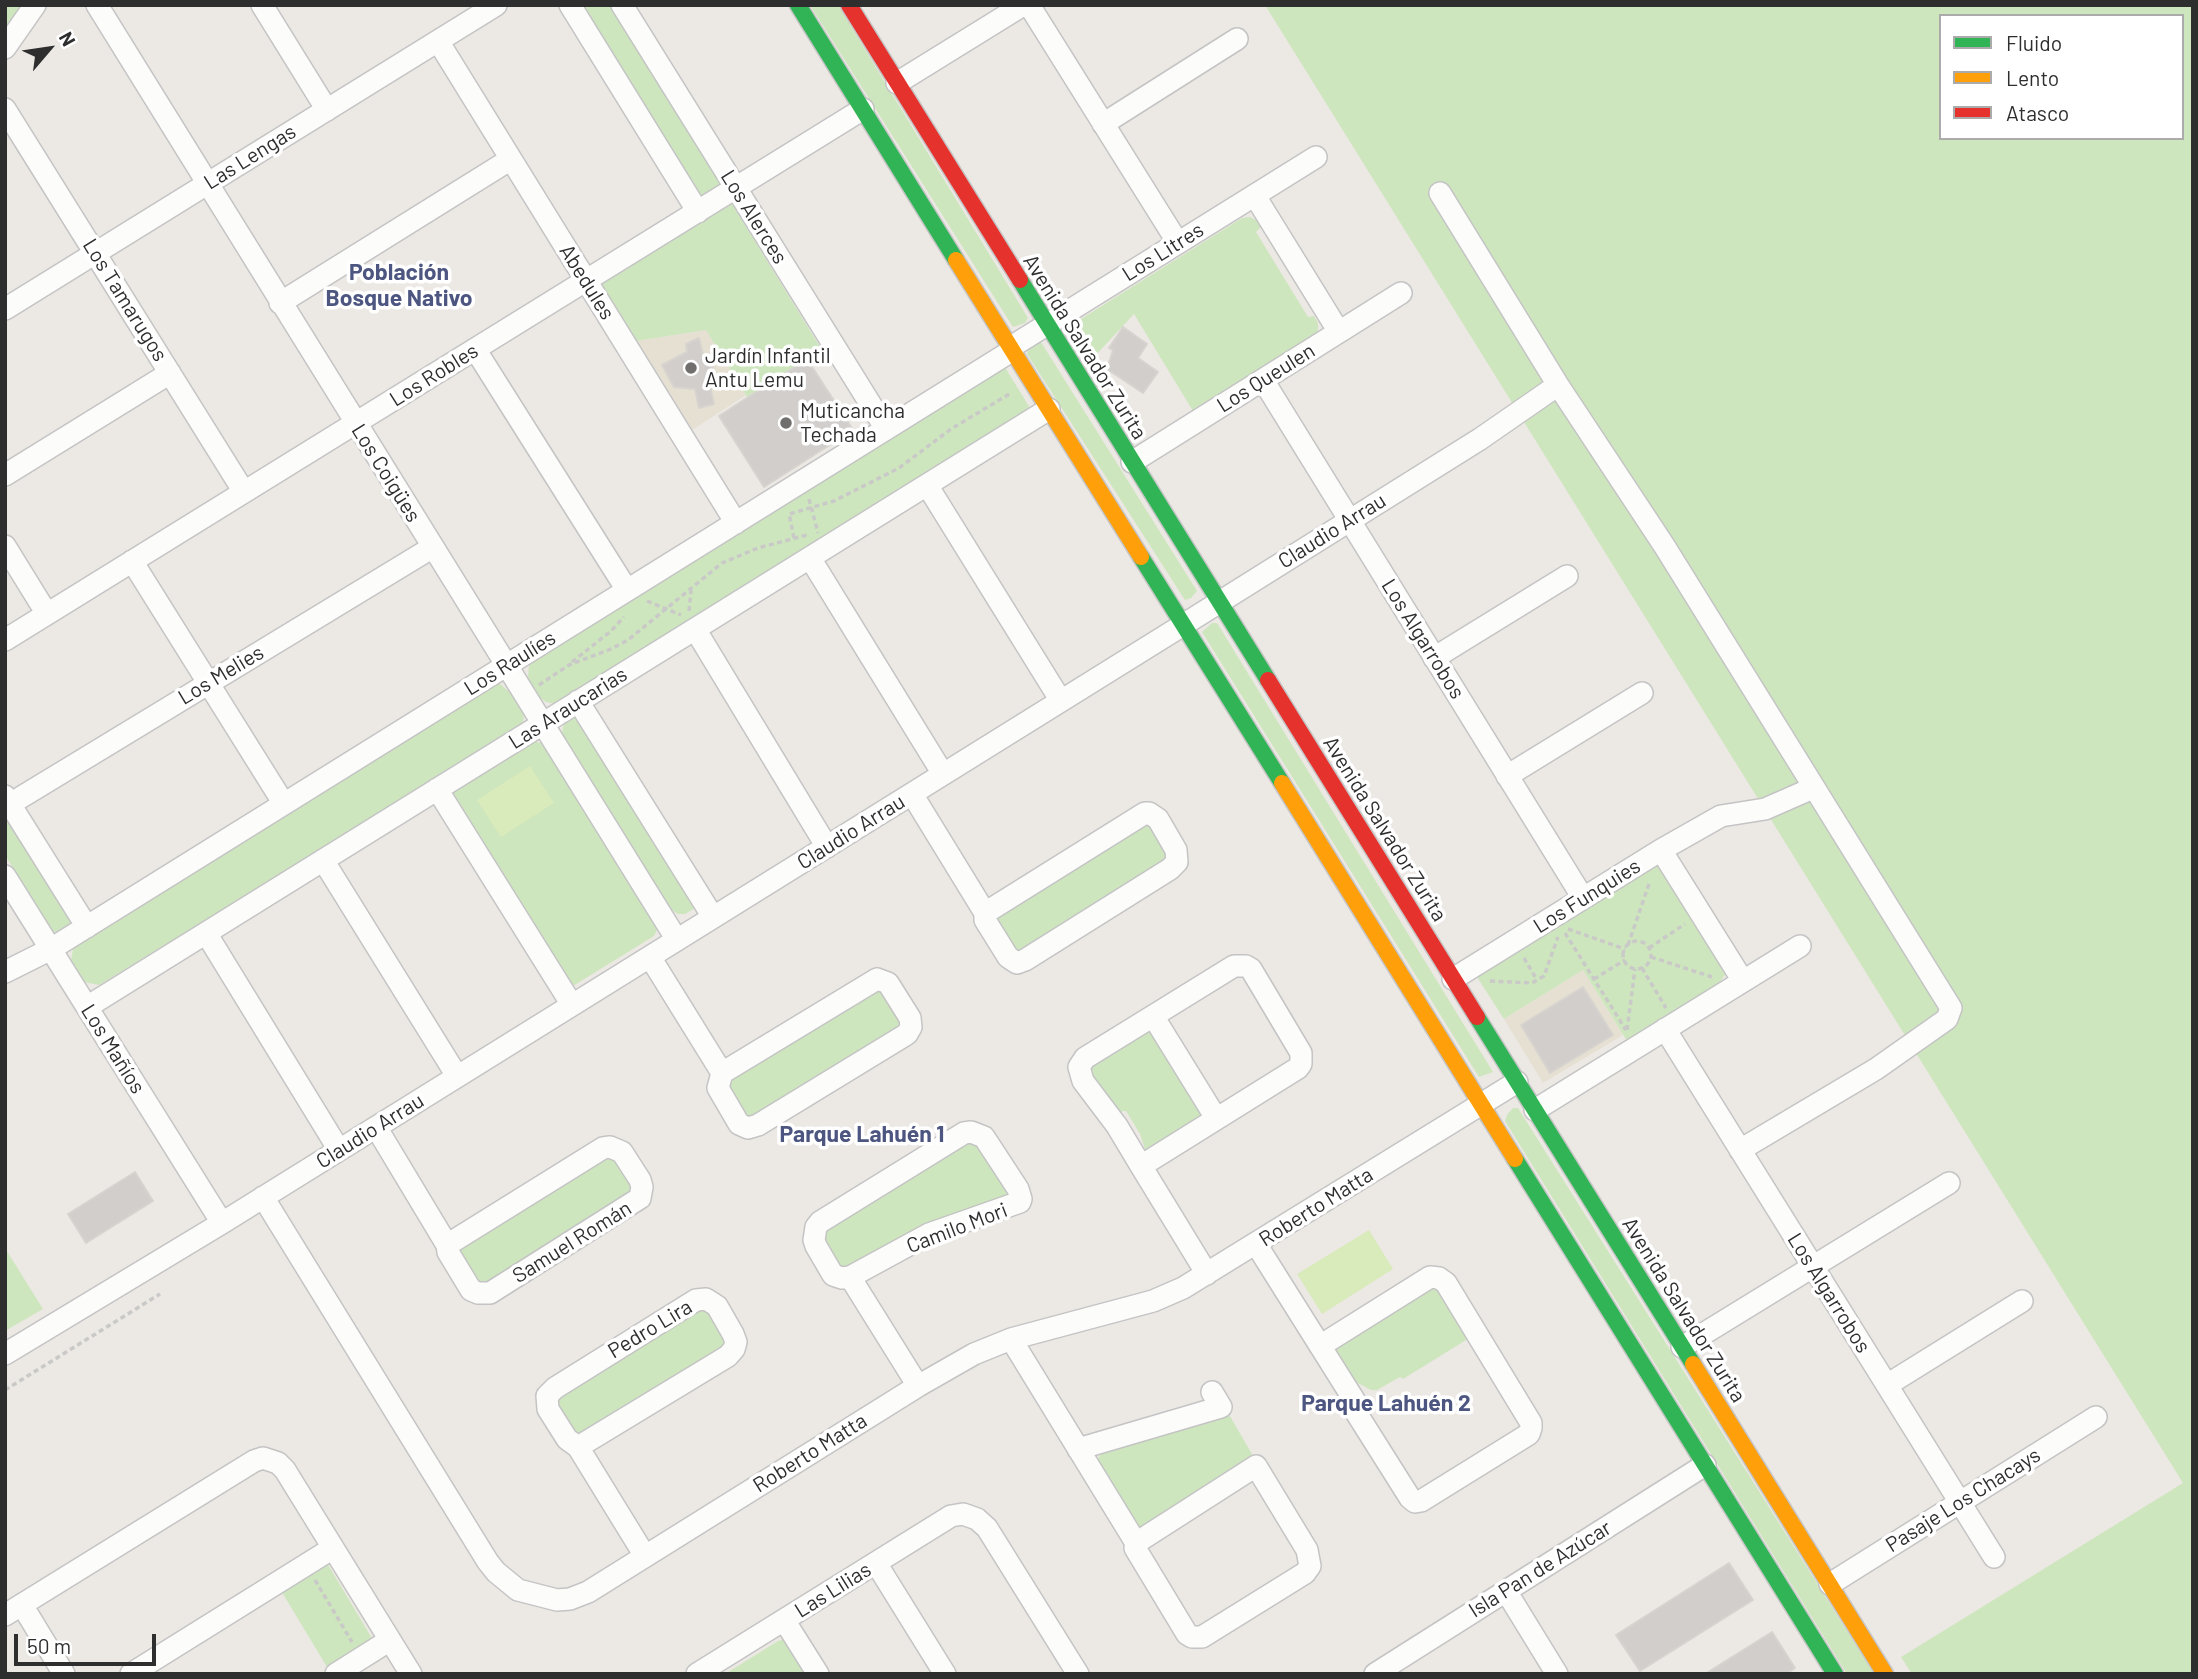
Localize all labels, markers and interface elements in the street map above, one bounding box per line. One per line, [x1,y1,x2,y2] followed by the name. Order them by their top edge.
[14,14,84,84] north arrow
[1939,14,2184,140] legend
[55,27,81,50] text: N
[2006,30,2062,55] text: Fluido
[2006,65,2059,90] text: Lento
[2006,100,2069,125] text: Atasco
[199,119,301,195] street label: Las Lengas
[715,165,793,269] street label: Los Alerces
[1118,217,1208,287] street label: Los Litres
[77,234,173,366] street label: Los Tamarugos
[554,240,620,324] street label: Abedules
[1018,250,1152,444] street label: Avenida Salvador Zurita
[325,258,473,312] district label: Población Bosque Nativo
[385,338,483,412] street label: Los Robles
[1212,338,1320,418] street label: Los Queulen
[705,343,831,393] place label: Jardín Infantil Antu Lemu
[683,360,699,376] marker: Jardín Infantil Antu Lemu
[800,398,905,448] place label: Muticancha Techada
[778,415,794,431] marker: Muticancha Techada
[346,419,426,527] street label: Los Coigües
[1274,488,1390,574] street label: Claudio Arrau
[1376,574,1470,704] street label: Los Algarrobos
[460,625,560,701] street label: Los Raulíes
[174,640,268,710] street label: Los Melies
[504,662,632,754] street label: Las Araucarias
[1318,732,1452,926] street label: Avenida Salvador Zurita
[793,789,909,875] street label: Claudio Arrau
[1529,853,1645,939] street label: Los Funquies
[76,1000,150,1098] street label: Los Mañíos
[312,1088,428,1174] street label: Claudio Arrau
[779,1120,945,1148] district label: Parque Lahuén 1
[1254,1162,1378,1252] street label: Roberto Matta
[508,1195,636,1289] street label: Samuel Román
[903,1197,1011,1259] street label: Camilo Mori
[1617,1213,1751,1407] street label: Avenida Salvador Zurita
[1782,1228,1876,1358] street label: Los Algarrobos
[603,1294,697,1364] street label: Pedro Lira
[1301,1389,1471,1417] district label: Parque Lahuén 2
[748,1408,872,1498] street label: Roberto Matta
[1881,1442,2045,1558] street label: Pasaje Los Chacays
[1464,1515,1616,1623] street label: Isla Pan de Azúcar
[790,1557,876,1623] street label: Las Lilias
[18,1620,159,1664] scale bar
[27,1633,71,1658] text: 50 m

